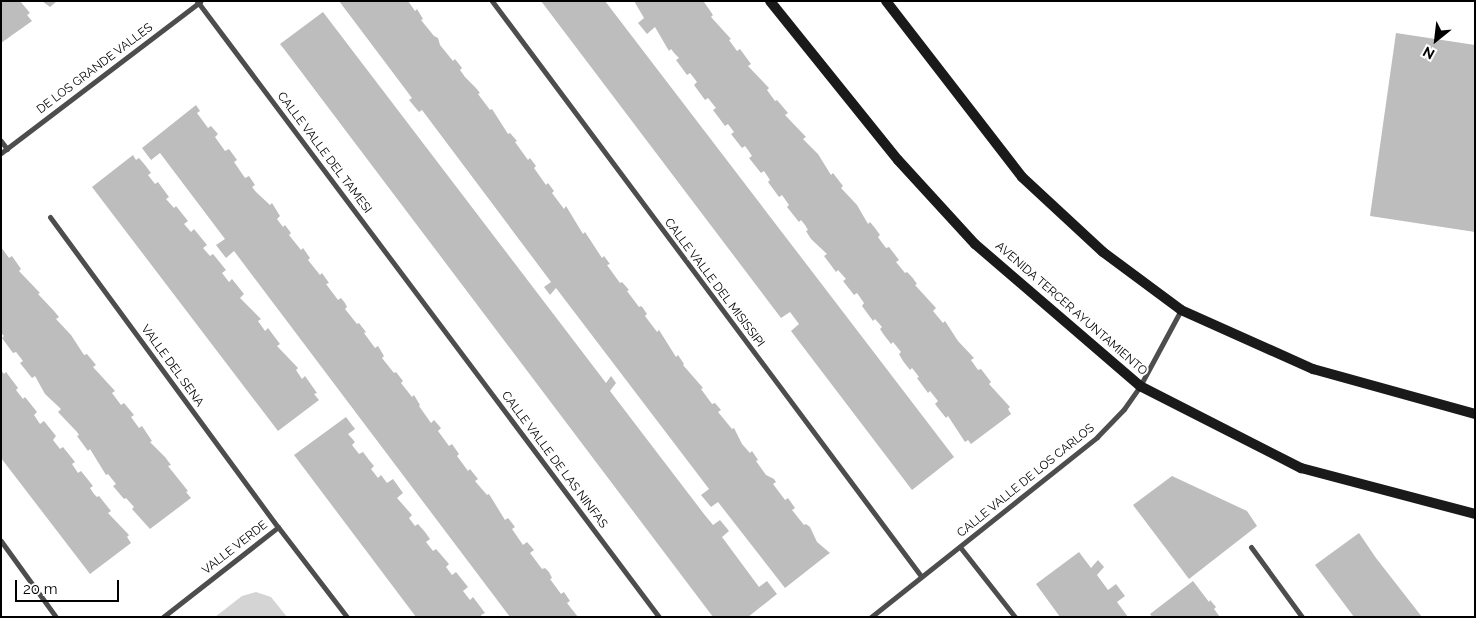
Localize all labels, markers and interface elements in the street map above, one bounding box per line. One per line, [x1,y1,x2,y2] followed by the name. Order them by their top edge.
[1411,15,1461,65] north arrow
[34,21,156,117] street label: DE LOS GRANDE VALLES
[1420,44,1437,63] text: N
[273,89,375,217] street label: CALLE VALLE DEL TAMESI
[661,216,767,350] street label: CALLE VALLE DEL MISISSIPI
[992,239,1150,379] street label: AVENIDA TERCER AYUNTAMIENTO
[137,322,207,410] street label: VALLE DEL SENA
[498,389,610,531] street label: CALLE VALLE DE LAS NINFAS
[954,421,1098,541] street label: CALLE VALLE DE LOS CARLOS
[199,518,271,578] street label: VALLE VERDE
[18,570,121,602] scale bar
[23,580,58,598] text: 20 m

